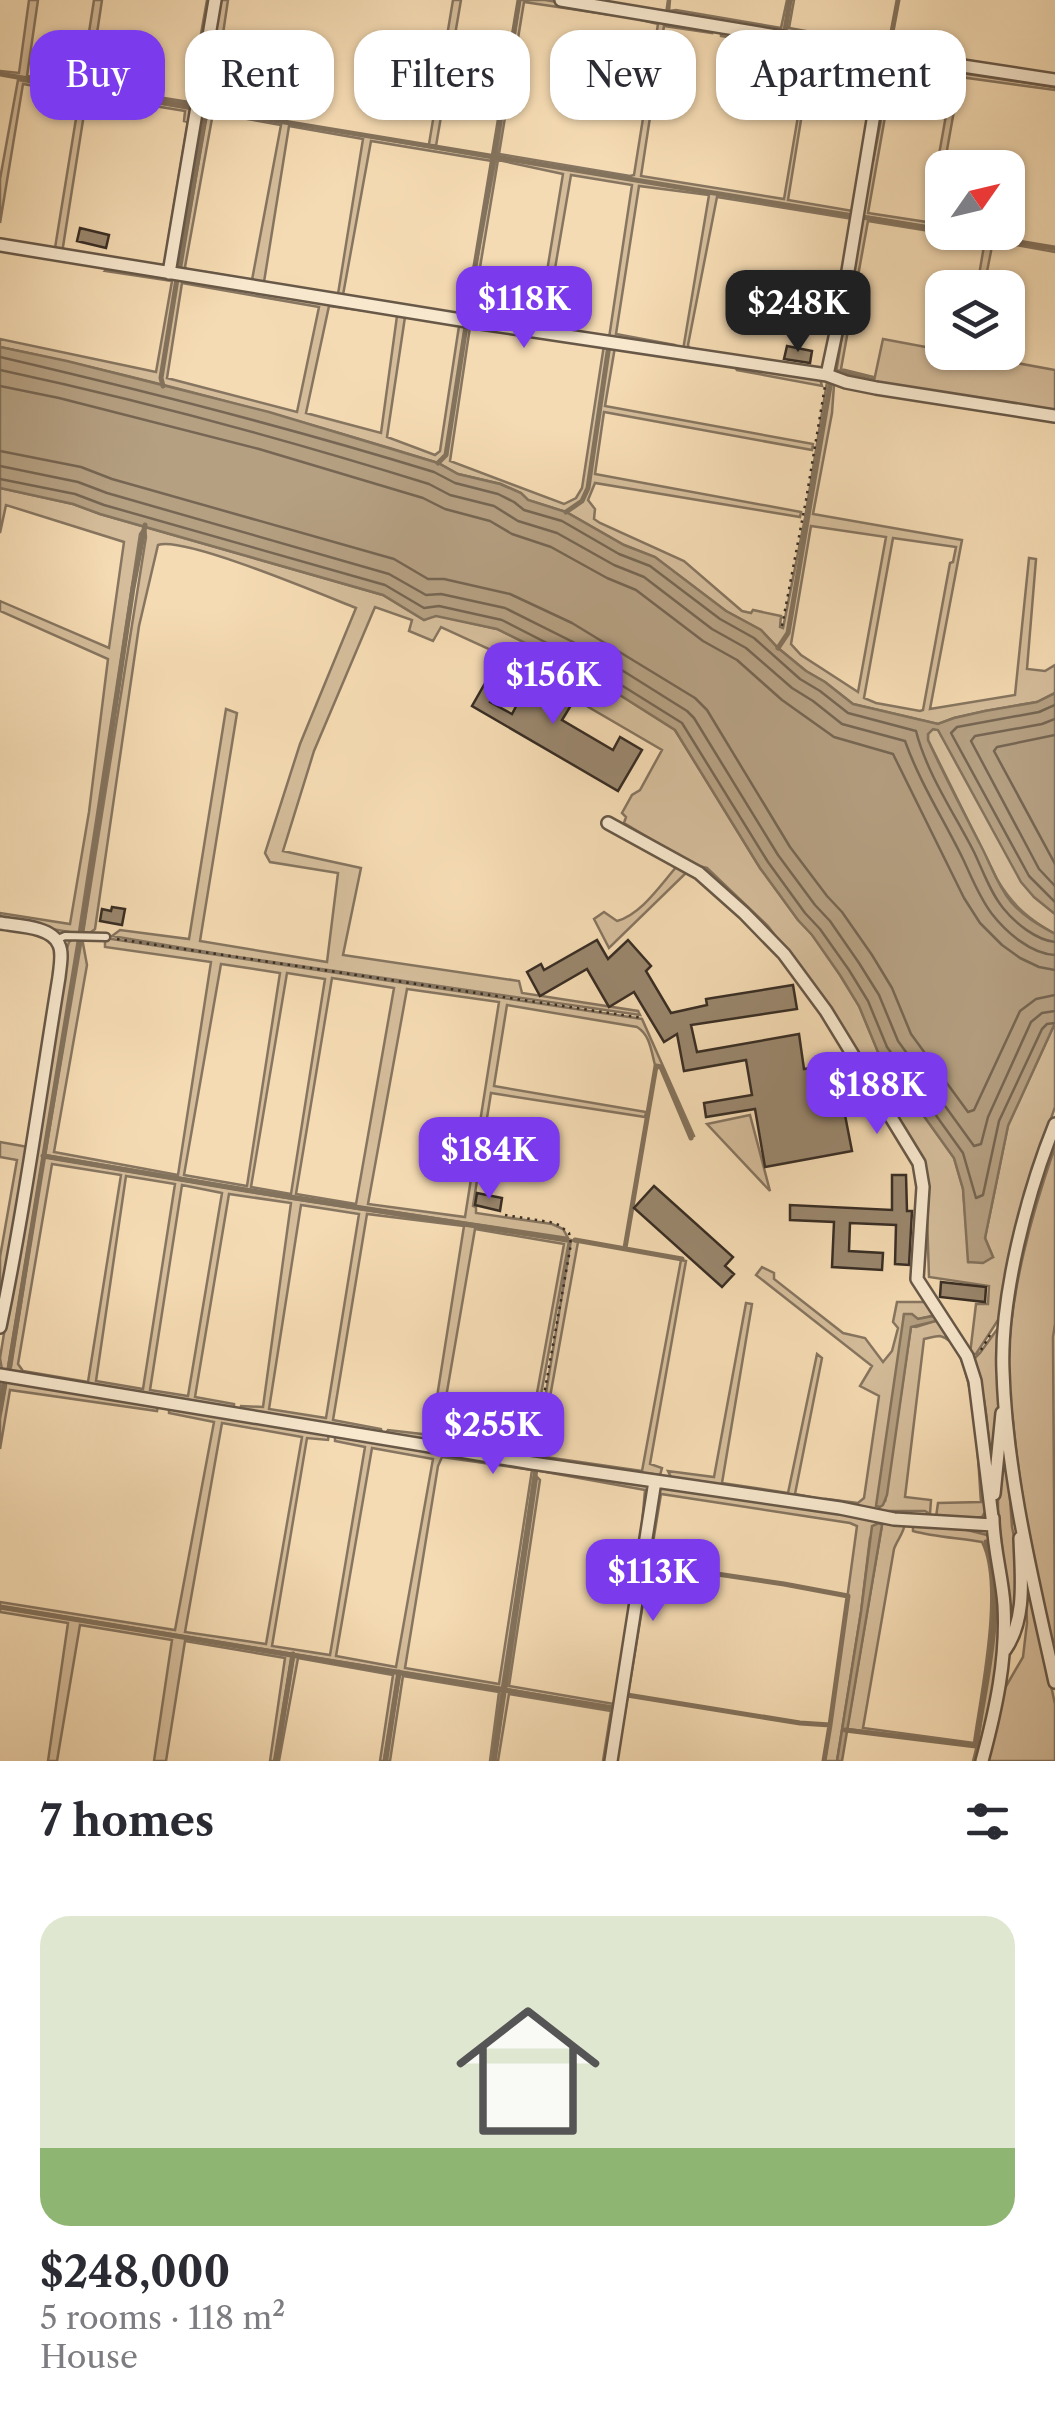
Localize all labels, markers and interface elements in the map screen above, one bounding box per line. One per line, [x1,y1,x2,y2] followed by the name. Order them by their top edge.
[30,30,165,120] chip: Buy
[185,30,334,120] chip: Rent
[354,30,530,120] chip: Filters
[550,30,696,120] chip: New
[716,30,966,120] chip: Apartment
[925,150,1025,250] north arrow
[925,150,1025,370] map controls
[454,266,594,351] pin: $118K
[728,270,868,355] pin: $248K
[925,270,1025,370] button: layers
[478,279,570,318] text: $118K
[748,283,849,322] text: $248K
[483,642,623,727] pin: $156K
[506,655,600,694] text: $156K
[807,1052,947,1137] pin: $188K
[828,1065,926,1104] text: $188K
[419,1117,559,1202] pin: $184K
[441,1130,537,1169] text: $184K
[423,1392,563,1477] pin: $255K
[444,1405,542,1444] text: $255K
[583,1539,723,1624] pin: $113K
[608,1552,698,1591] text: $113K
[960,1794,1015,1849] icon: filters
[40,1795,214,1847] text: 7 homes
[438,1981,618,2161] icon: home
[40,2246,230,2298] text: $248,000
[40,2298,285,2337] text: 5 rooms · 118 m²
[40,2337,138,2376] text: House

